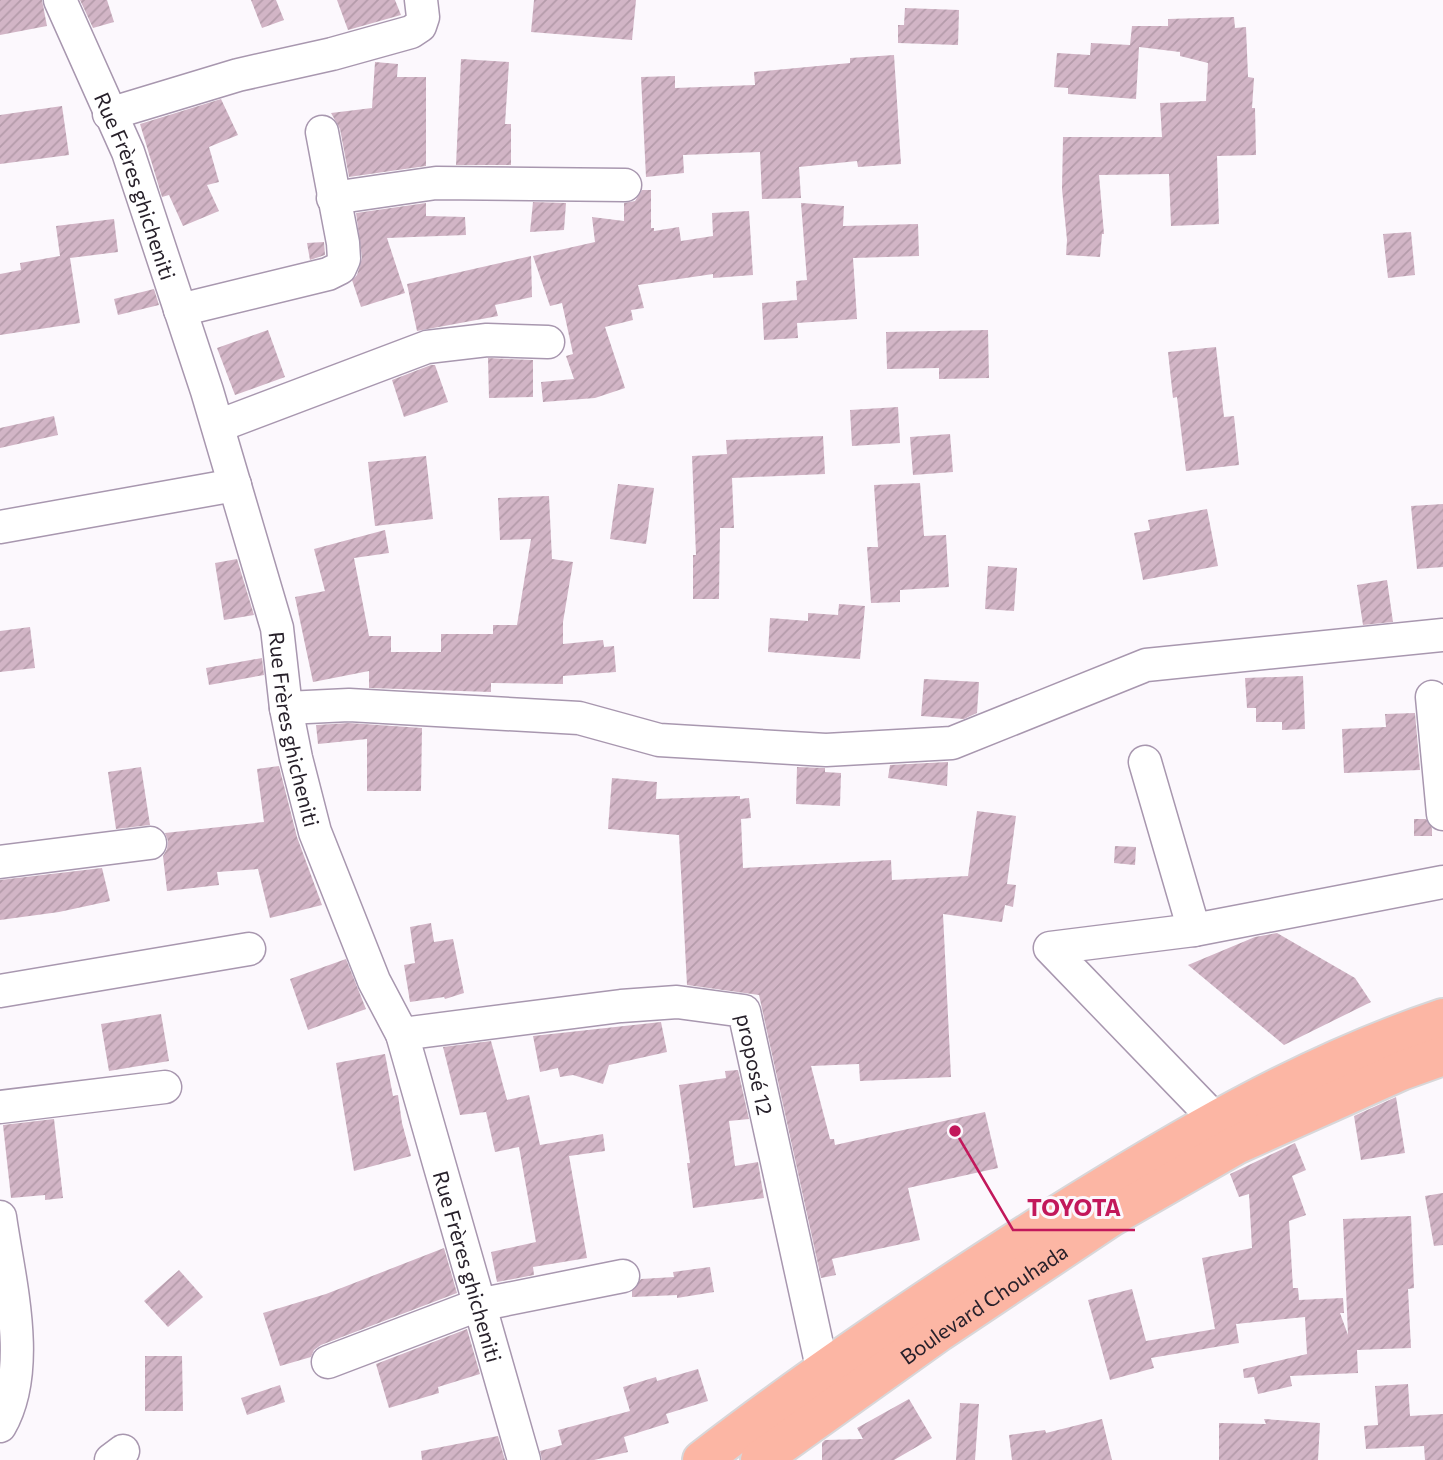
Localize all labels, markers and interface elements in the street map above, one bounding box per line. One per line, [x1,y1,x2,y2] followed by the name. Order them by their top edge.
[90,88,182,283] street label: Rue Frères ghicheniti
[265,630,326,829] street label: Rue Frères ghicheniti
[732,1011,779,1117] street label: proposé 12
[429,1167,508,1365] street label: Rue Frères ghicheniti
[1013,1186,1135,1230] callout: TOYOTA
[1027,1193,1122,1221] text: TOYOTA
[895,1238,1072,1369] street label: Boulevard Chouhada

